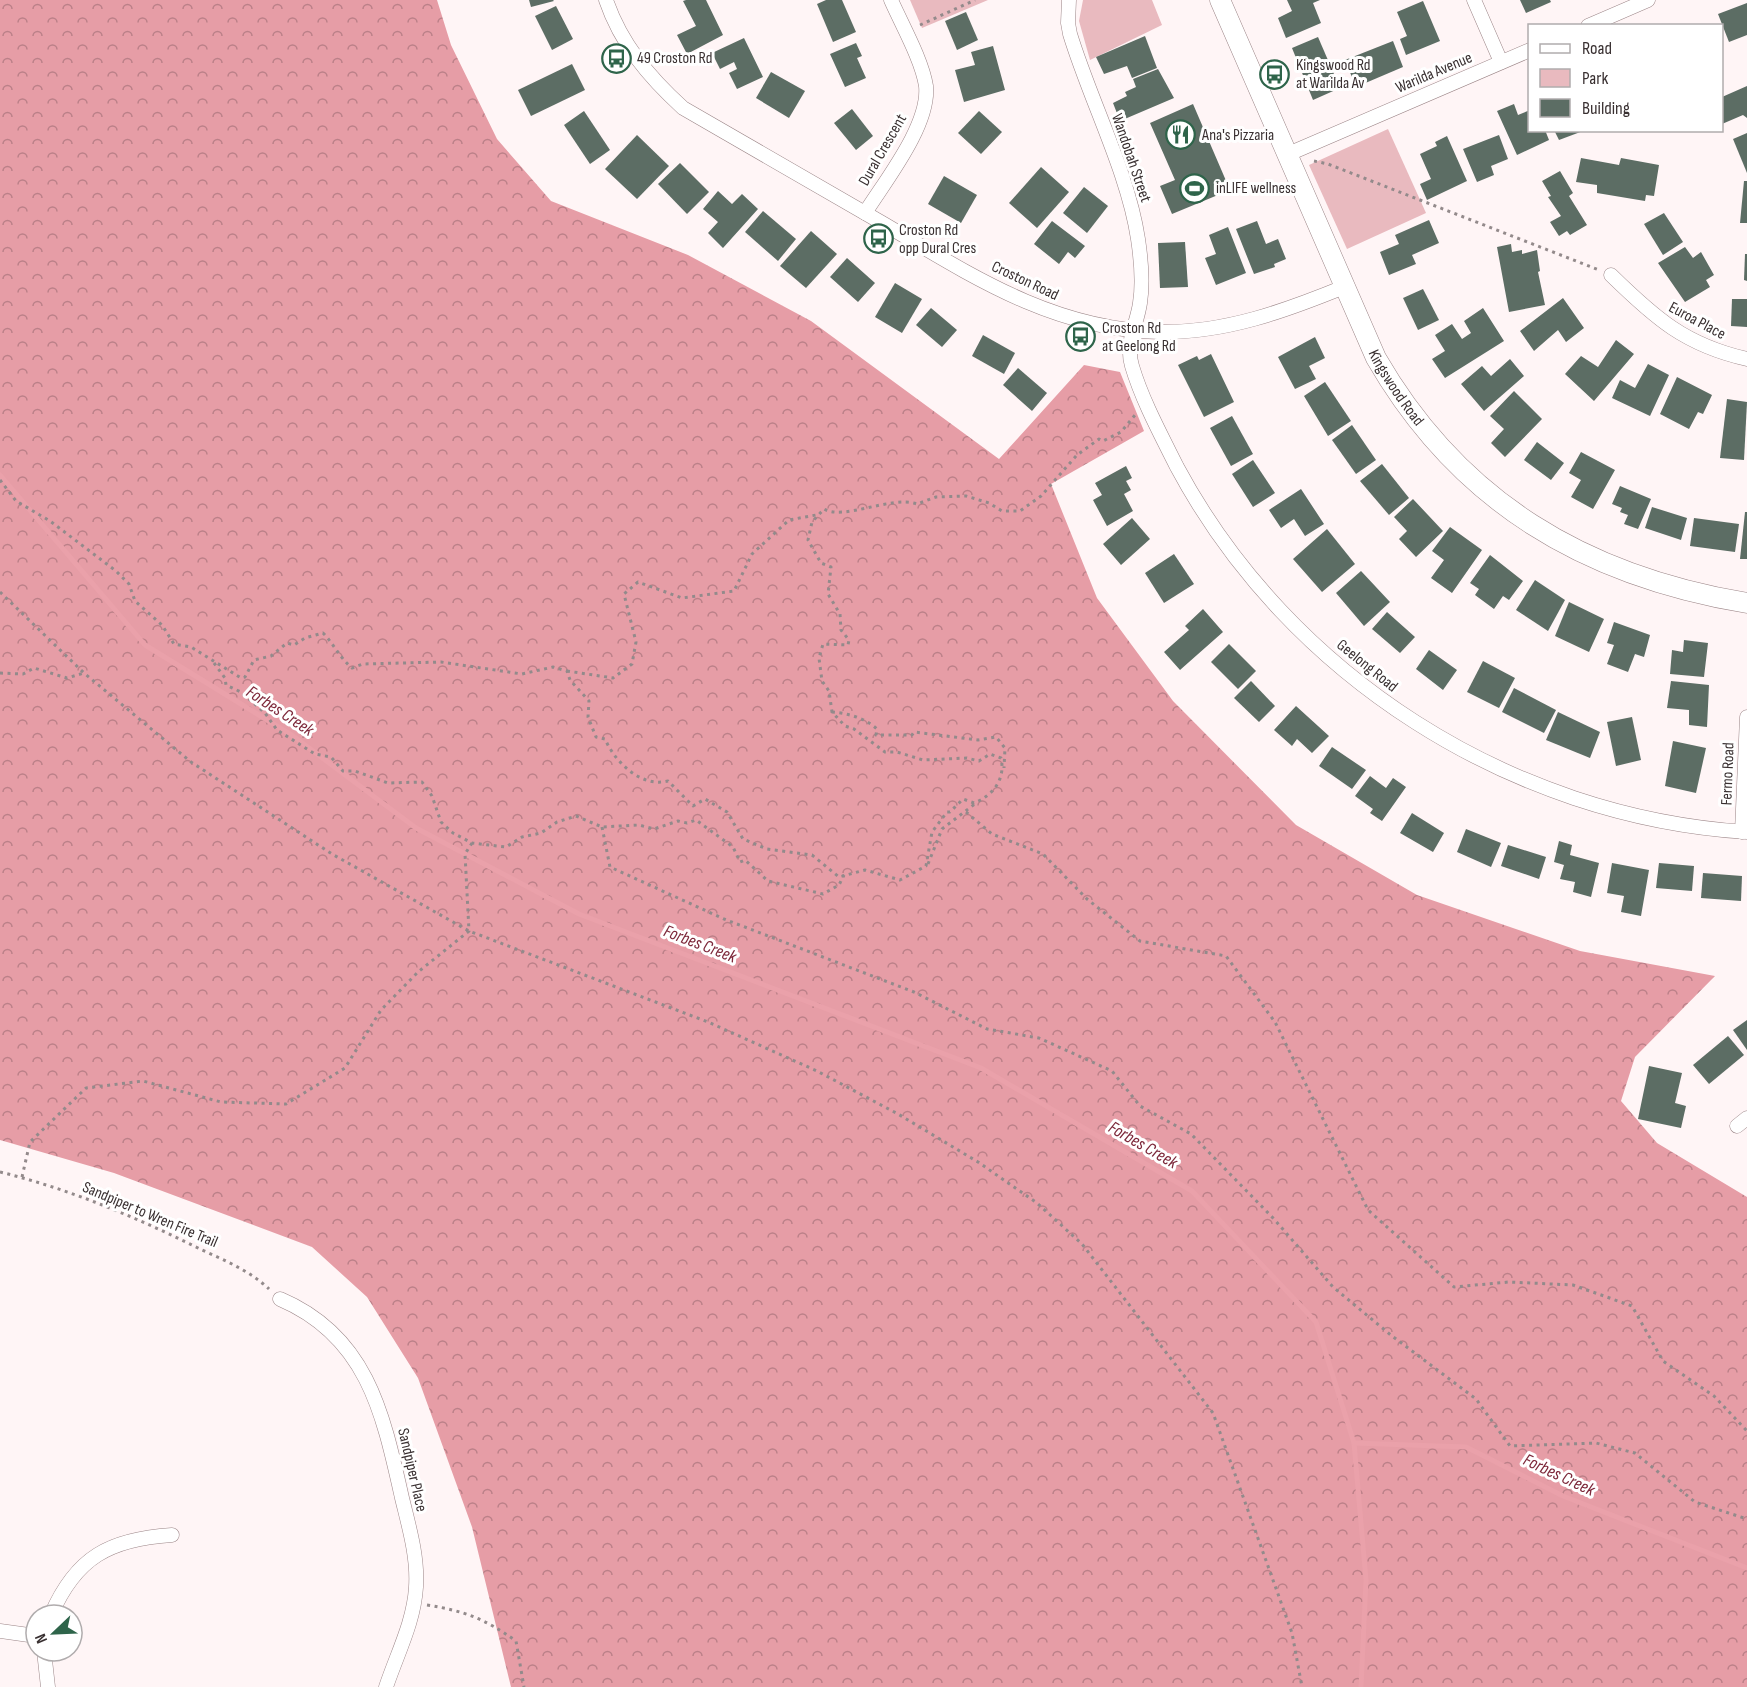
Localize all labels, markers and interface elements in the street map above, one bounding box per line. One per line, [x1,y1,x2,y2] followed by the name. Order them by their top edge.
[1528,24,1723,132] legend
[1582,38,1612,59] text: Road
[600,42,632,74] bus stop icon: 49 Croston Rd
[1393,48,1475,98] street label: Warilda Avenue
[637,49,712,68] place label: 49 Croston Rd
[1296,56,1371,93] place label: Kingswood Rd at Warilda Av
[1259,58,1291,90] bus stop icon: Kingswood Rd at Warilda Av
[1582,68,1608,89] text: Park
[1582,98,1630,119] text: Building
[855,111,911,189] street label: Dural Crescent
[1107,111,1155,205] street label: Wandobah Street
[1165,119,1197,151] restaurant icon: Ana's Pizzaria
[1201,126,1274,145] place label: Ana's Pizzaria
[1179,172,1211,204] sports icon: inLIFE wellness
[1216,179,1297,198] place label: inLIFE wellness
[899,221,976,258] place label: Croston Rd opp Dural Cres
[862,223,894,255] bus stop icon: Croston Rd opp Dural Cres
[988,257,1062,305] street label: Croston Road
[1665,298,1729,344] street label: Euroa Place
[1102,319,1176,356] place label: Croston Rd at Geelong Rd
[1065,321,1097,353] bus stop icon: Croston Rd at Geelong Rd
[1364,347,1428,429] street label: Kingswood Road
[1333,636,1401,696] street label: Geelong Road
[242,681,319,741] water label: Forbes Creek
[1717,742,1739,806] street label: Fermo Road
[661,921,741,968] water label: Forbes Creek
[1105,1117,1182,1174] water label: Forbes Creek
[80,1178,220,1252] street label: Sandpiper to Wren Fire Trail
[393,1426,431,1514] street label: Sandpiper Place
[1520,1449,1599,1501] water label: Forbes Creek
[24,1603,84,1663] north arrow
[31,1631,52,1646] text: N

